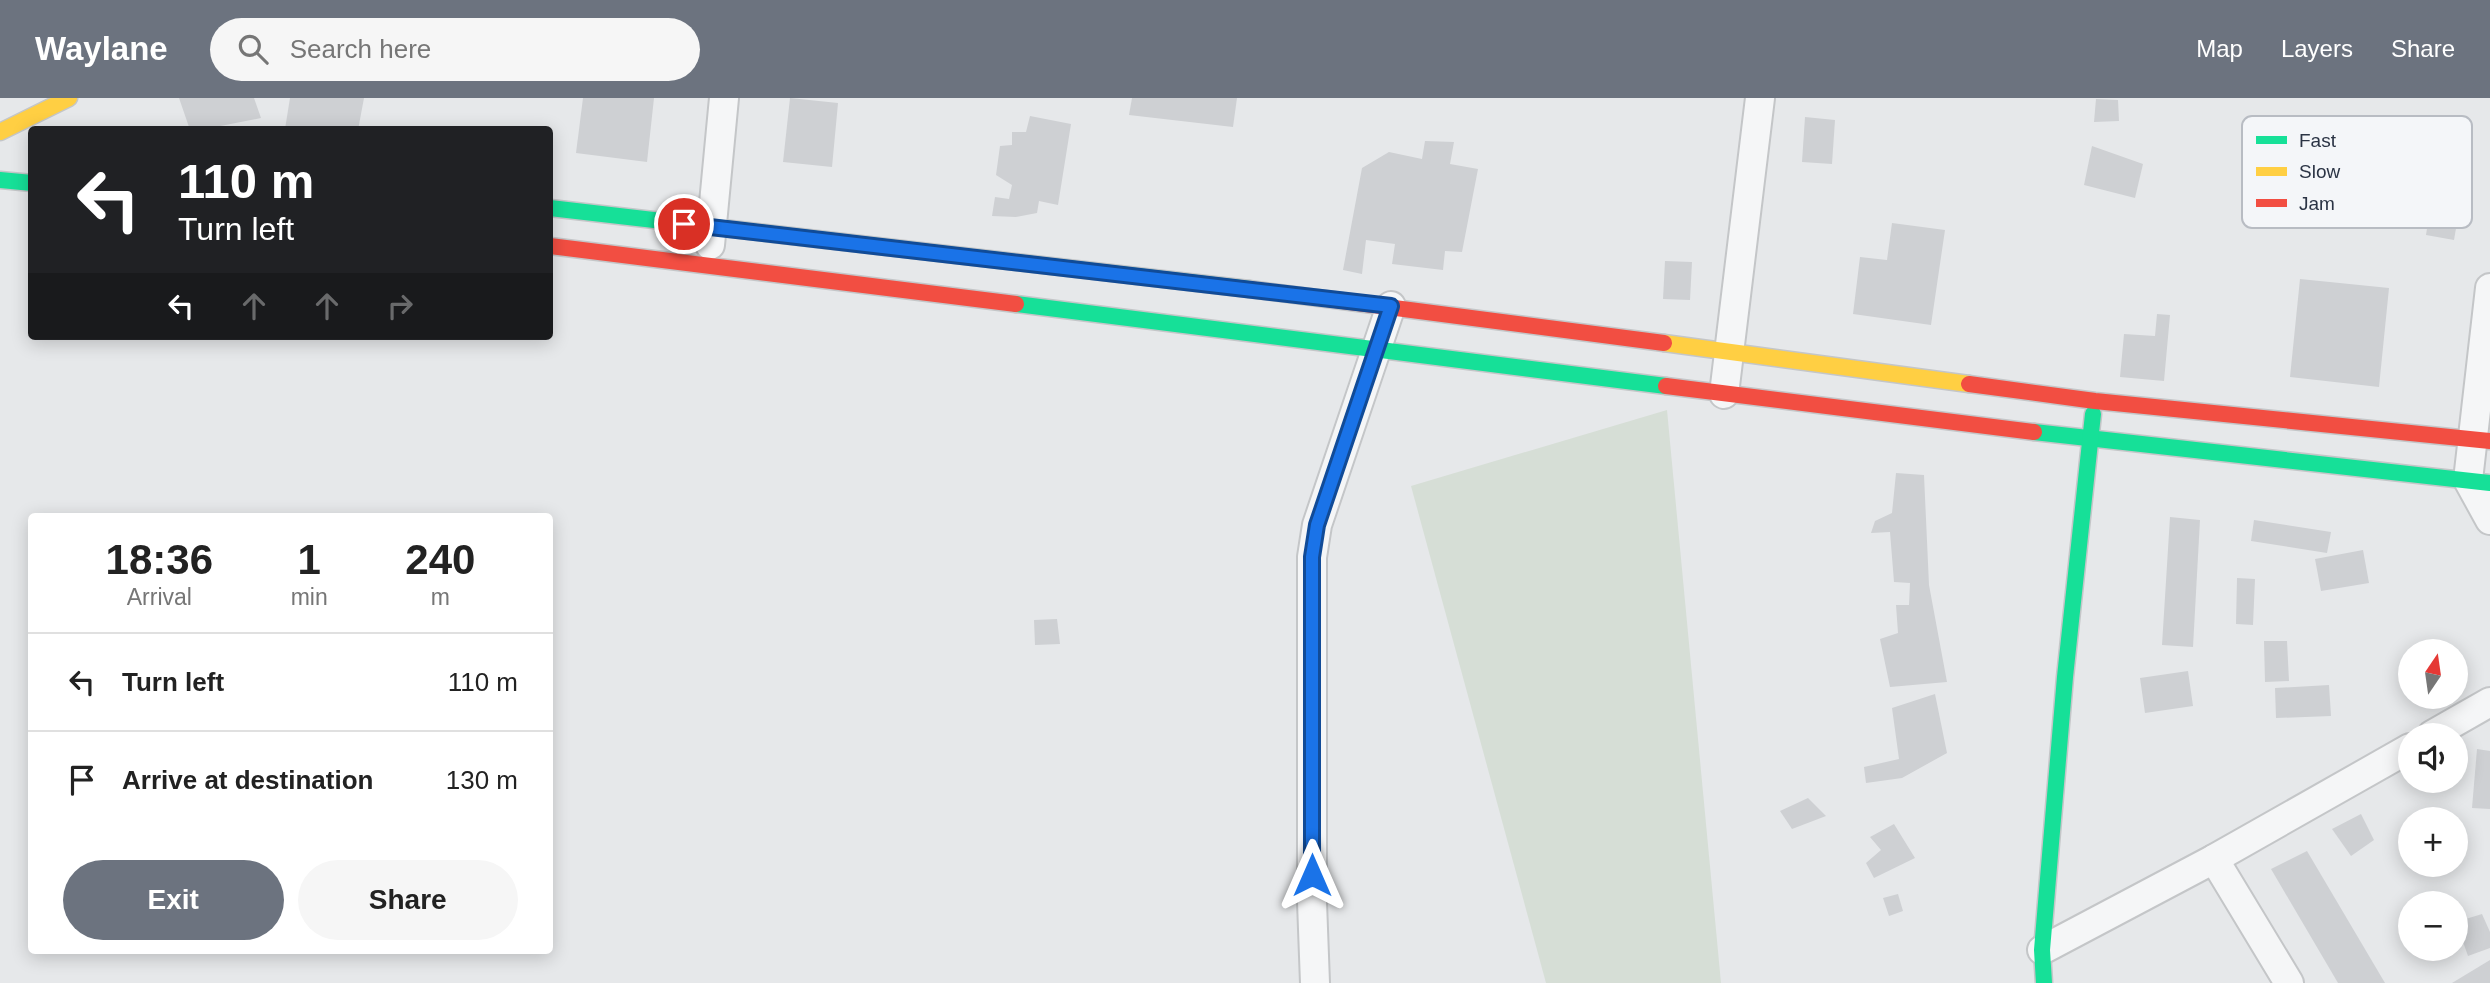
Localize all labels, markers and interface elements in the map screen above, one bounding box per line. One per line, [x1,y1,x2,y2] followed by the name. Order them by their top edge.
[210,18,700,81] search box
[35,30,168,67] text: Waylane
[234,30,272,68] icon: search
[290,34,431,64] text: Search here
[2196,35,2243,62] text: Map
[2281,35,2353,62] text: Layers
[2391,35,2455,62] text: Share
[2242,116,2472,228] legend
[2299,130,2337,151] text: Fast
[63,154,154,245] icon: left
[178,154,314,208] text: 110 m
[2299,161,2340,182] text: Slow
[2299,193,2335,214] text: Jam
[654,194,714,254] pin
[665,205,703,243] icon: arrive
[178,211,294,247] text: Turn left
[162,287,200,325] icon: left
[235,287,273,325] icon: ahead
[308,287,346,325] icon: ahead
[381,287,419,325] icon: right
[106,536,213,583] text: 18:36
[297,536,321,583] text: 1
[405,536,475,583] text: 240
[127,584,192,610] text: Arrival
[291,584,328,610] text: min
[431,584,450,610] text: m
[2398,639,2468,709] north arrow
[2398,639,2468,961] map controls
[63,663,101,701] icon: left
[122,667,224,697] text: Turn left
[448,667,518,697] text: 110 m
[2398,723,2468,793] button: sound
[63,761,101,799] icon: arrive
[122,765,373,795] text: Arrive at destination
[446,765,518,795] text: 130 m
[2398,807,2468,877] button: +
[1275,838,1349,912] position arrow
[63,860,284,940] button: Exit
[298,860,518,940] button: Share
[2398,891,2468,961] button: −

